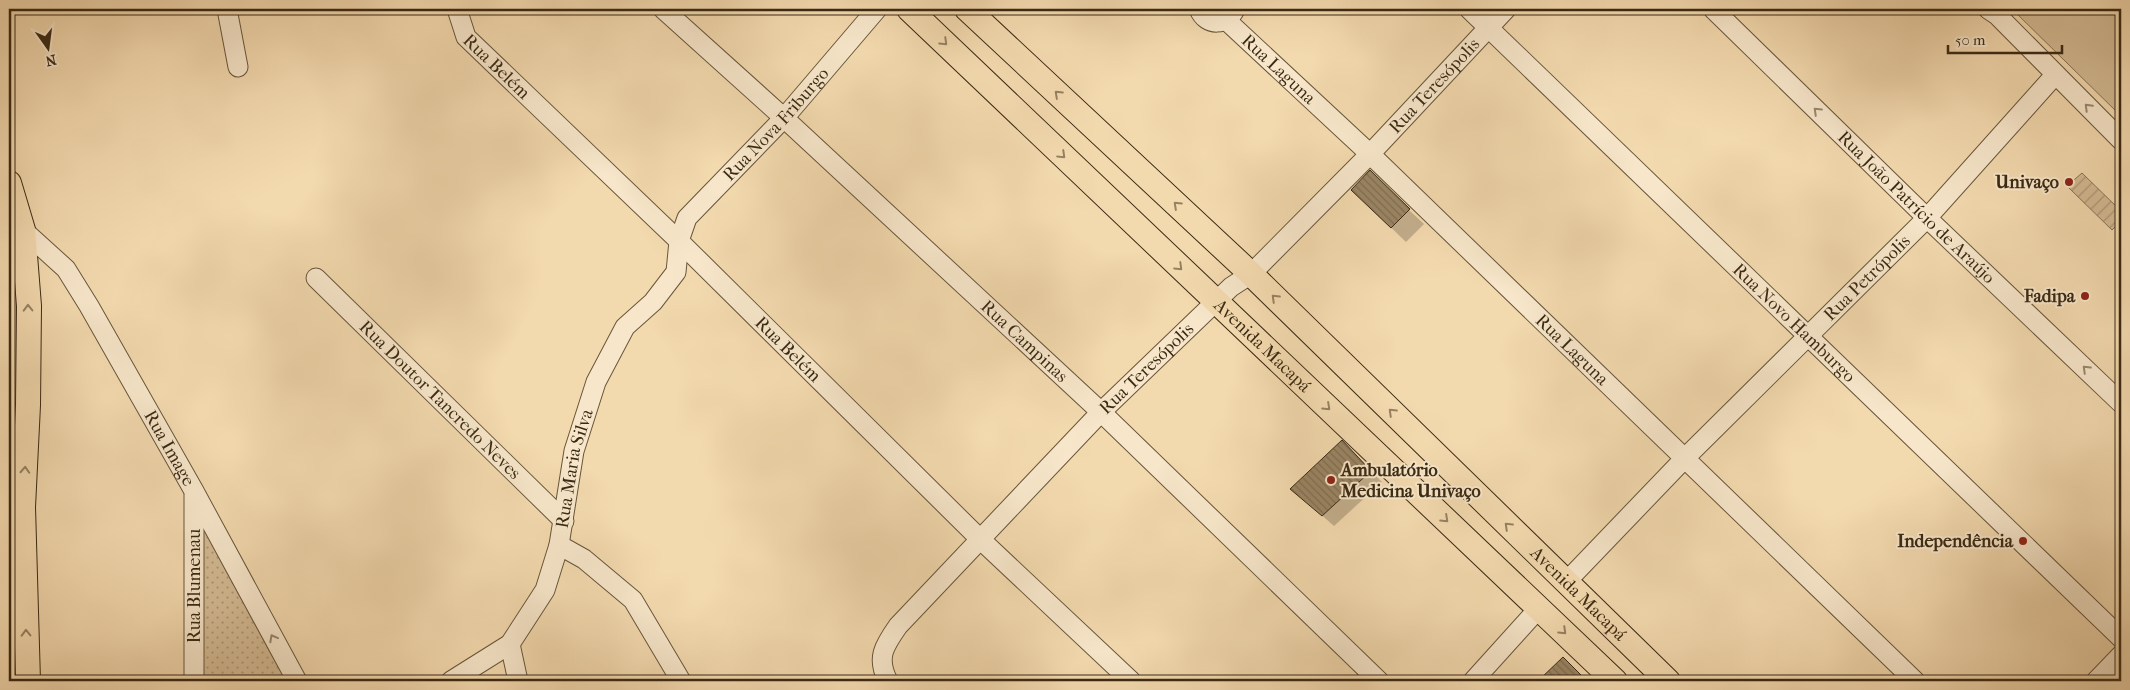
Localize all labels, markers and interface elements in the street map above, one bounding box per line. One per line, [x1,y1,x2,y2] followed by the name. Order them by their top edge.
[22,22,72,72] north arrow
[1948,22,2061,54] scale bar
[459,30,535,103] street label: Rua Belém
[1237,30,1321,109] street label: Rua Laguna
[1955,31,1986,49] text: 50 m
[1385,33,1484,138] street label: Rua Teresópolis
[939,36,948,45] one-way arrow
[43,51,58,70] text: N
[718,63,833,185] street label: Rua Nova Friburgo
[1055,91,1064,100] one-way arrow
[2085,104,2094,113] one-way arrow
[1814,108,1823,117] one-way arrow
[1834,126,1999,288] street label: Rua João Patrício de Araújo
[1056,149,1065,158] one-way arrow
[1994,172,2059,193] place label: Univaço
[2063,176,2075,188] marker: Univaço
[1173,202,1182,211] one-way arrow
[1819,230,1915,325] street label: Rua Petrópolis
[1729,259,1860,387] street label: Rua Novo Hamburgo
[1174,261,1183,270] one-way arrow
[2023,286,2076,307] place label: Fadipa
[2079,290,2091,302] marker: Fadipa
[1209,294,1316,397] street label: Avenida Macapá
[1272,295,1281,304] one-way arrow
[977,296,1073,387] street label: Rua Campinas
[23,303,34,311] one-way arrow
[1531,310,1614,390] street label: Rua Laguna
[751,312,826,386] street label: Rua Belém
[355,316,526,484] street label: Rua Doutor Tancredo Neves
[1095,318,1198,418] street label: Rua Teresópolis
[2083,366,2092,375] one-way arrow
[1322,401,1331,410] one-way arrow
[140,406,200,490] street label: Rua Image
[551,406,597,530] street label: Rua Maria Silva
[1388,409,1397,418] one-way arrow
[1340,460,1481,502] place label: Ambulatório Medicina Univaço
[19,466,30,474] one-way arrow
[1325,474,1337,486] marker: Ambulatório Medicina Univaço
[1440,513,1449,522] one-way arrow
[1504,522,1513,531] one-way arrow
[184,529,205,643] street label: Rua Blumenau
[1897,531,2014,552] place label: Independência
[2017,535,2029,547] marker: Independência
[1525,541,1631,645] street label: Avenida Macapá
[1557,625,1566,634] one-way arrow
[21,628,32,636] one-way arrow
[270,635,280,644] one-way arrow

